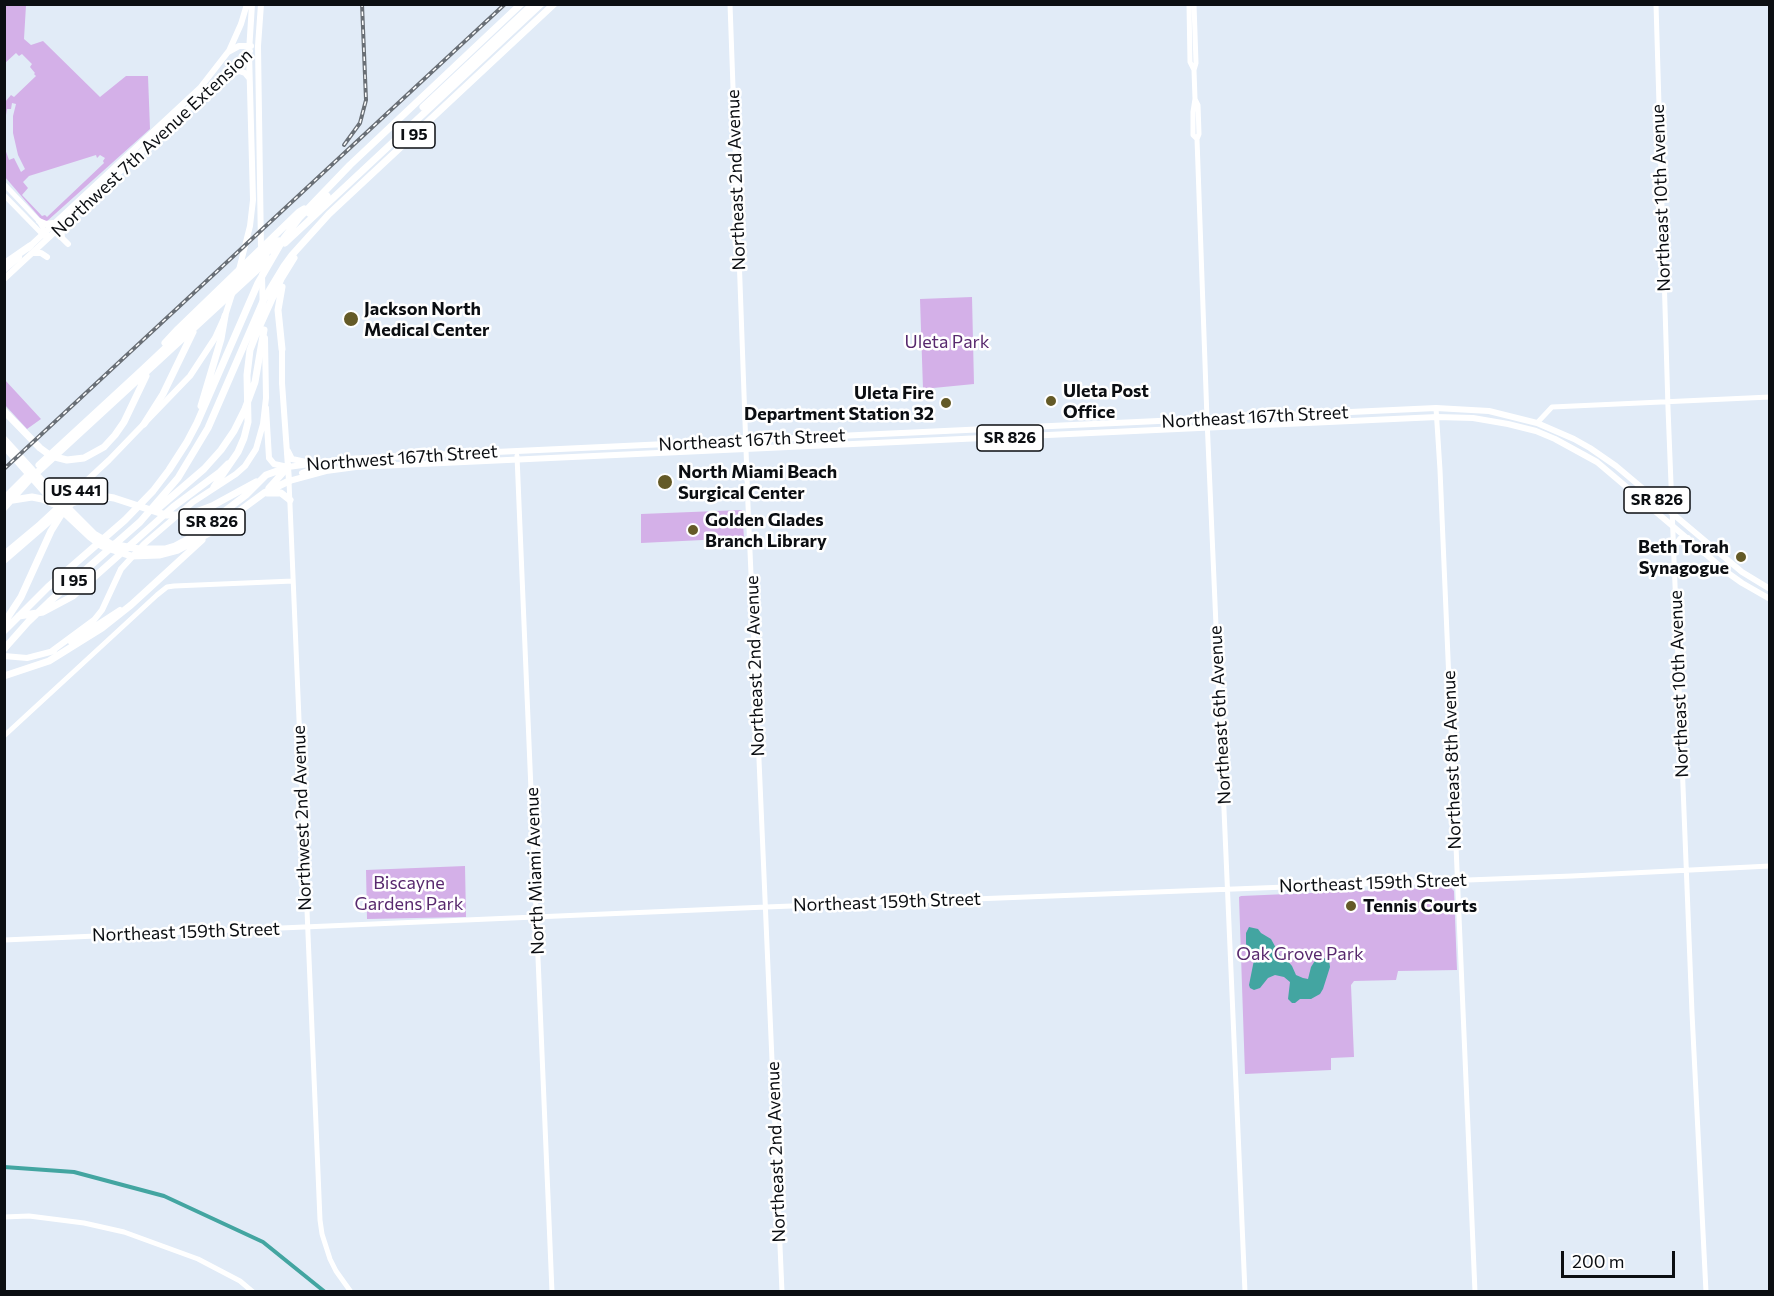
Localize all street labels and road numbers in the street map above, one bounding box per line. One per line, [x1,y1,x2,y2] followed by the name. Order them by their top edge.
[47,44,257,242] street label: Northwest 7th Avenue Extension
[722,89,750,271] street label: Northeast 2nd Avenue
[1647,104,1675,292] street label: Northeast 10th Avenue
[393,122,435,148] road number: I 95
[1161,401,1349,433] street label: Northeast 167th Street
[658,424,846,456] street label: Northeast 167th Street
[977,425,1043,451] road number: SR 826
[306,441,498,475] street label: Northwest 167th Street
[44,478,107,504] road number: US 441
[1624,487,1690,513] road number: SR 826
[179,509,245,535] road number: SR 826
[53,568,95,594] road number: I 95
[741,575,769,757] street label: Northeast 2nd Avenue
[1665,590,1693,778] street label: Northeast 10th Avenue
[1205,625,1235,805] street label: Northeast 6th Avenue
[1438,670,1466,850] street label: Northeast 8th Avenue
[288,725,316,911] street label: Northwest 2nd Avenue
[521,787,549,955] street label: North Miami Avenue
[1279,869,1467,897] street label: Northeast 159th Street
[793,888,981,916] street label: Northeast 159th Street
[92,918,280,946] street label: Northeast 159th Street
[762,1061,790,1243] street label: Northeast 2nd Avenue

